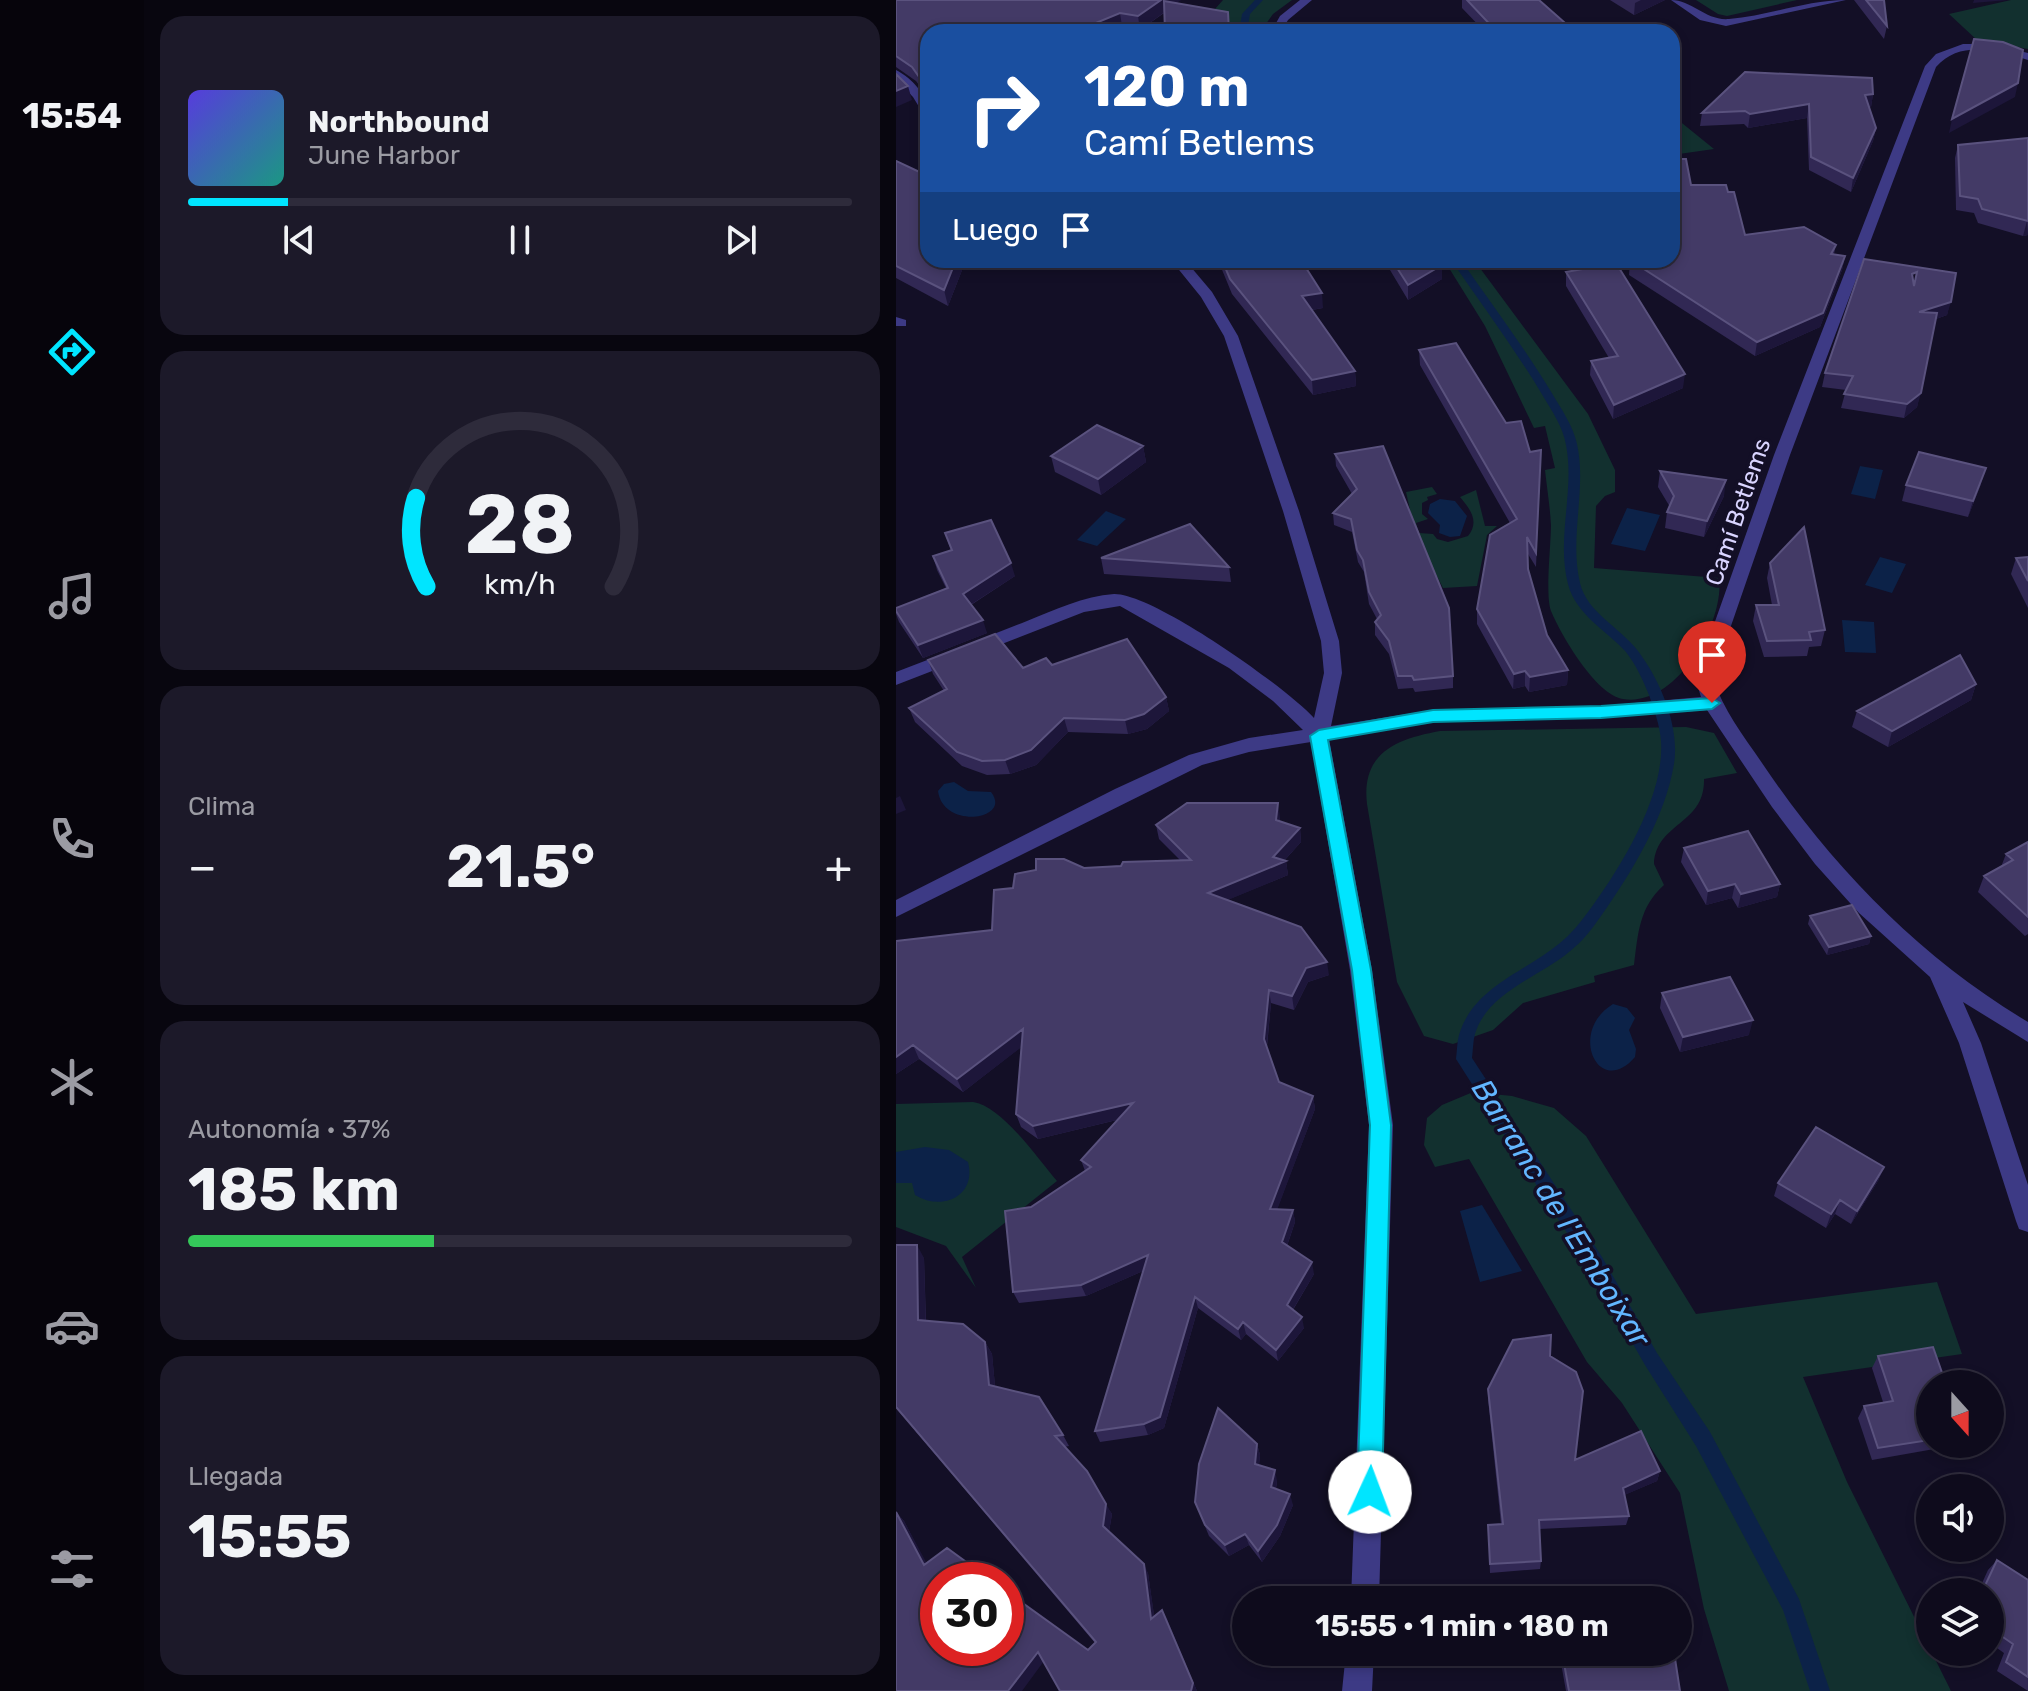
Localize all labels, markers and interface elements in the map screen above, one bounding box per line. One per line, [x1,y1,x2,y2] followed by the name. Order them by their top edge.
[1084,54,1250,120] text: 120 m
[952,56,1056,160] icon: right
[22,94,122,137] text: 15:54
[308,104,490,140] text: Northbound
[1084,121,1315,164] text: Camí Betlems
[308,140,460,171] text: June Harbor
[1054,208,1098,252] icon: arrive
[952,212,1038,248] text: Luego
[277,218,321,262] icon: previous
[498,218,542,262] icon: pause
[719,218,763,262] icon: next
[44,324,100,380] icon: directions
[1700,435,1776,589] street label: Camí Betlems
[465,474,575,573] text: 28
[484,567,556,601] text: km/h
[44,568,100,624] icon: music
[1678,621,1746,703] pin
[1690,633,1734,677] icon: arrive
[188,791,255,822] text: Clima
[44,811,100,867] icon: phone
[446,831,595,902] text: 21.5°
[188,841,217,893] text: −
[825,841,852,893] text: +
[44,1054,100,1110] icon: climate
[1464,1073,1659,1355] water label: Barranc de l'Emboixar
[188,1114,391,1145] text: Autonomía · 37%
[188,1154,400,1225] text: 185 km
[44,1298,100,1354] icon: car
[1916,1370,2004,1458] north arrow
[1916,1370,2004,1666] map controls
[1328,1450,1412,1534] position arrow
[188,1461,283,1492] text: Llegada
[1916,1474,2004,1562] button: sound
[188,1501,352,1572] text: 15:55
[44,1541,100,1597] icon: filters
[920,1562,1024,1666] speed limit sign: 30
[1916,1578,2004,1666] button: layers
[1315,1608,1609,1644] text: 15:55 · 1 min · 180 m

